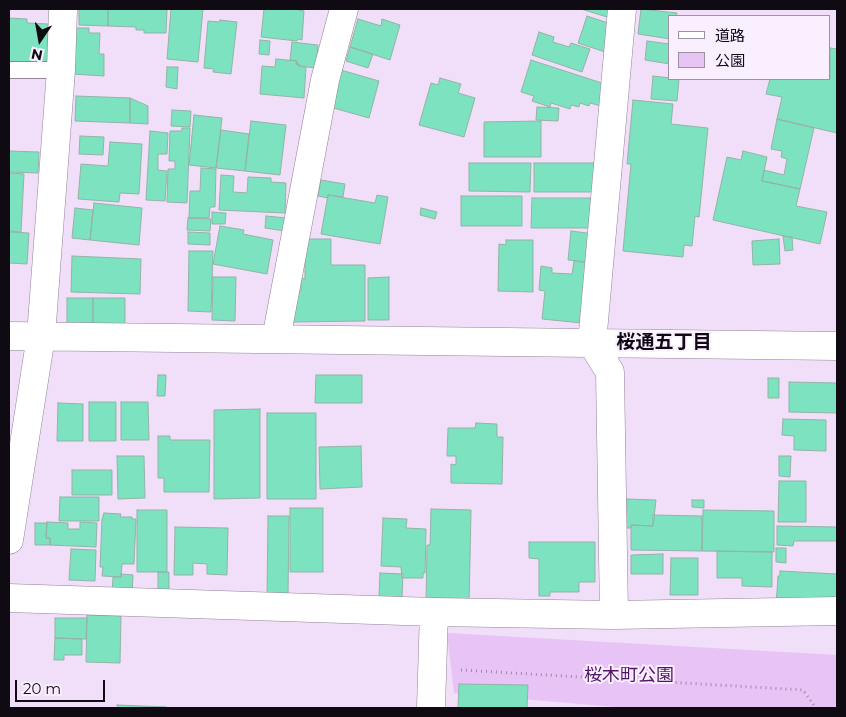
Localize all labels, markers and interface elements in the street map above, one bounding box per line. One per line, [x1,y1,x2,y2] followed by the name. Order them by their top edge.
[15,15,65,65] north arrow
[668,15,831,80] legend
[715,26,745,45] text: 道路
[29,45,44,65] text: N
[715,51,745,70] text: 公園
[617,331,711,353] district label: 桜通五丁目
[584,665,674,687] park label: 桜木町公園
[18,670,108,702] scale bar
[23,679,61,698] text: 20 m

